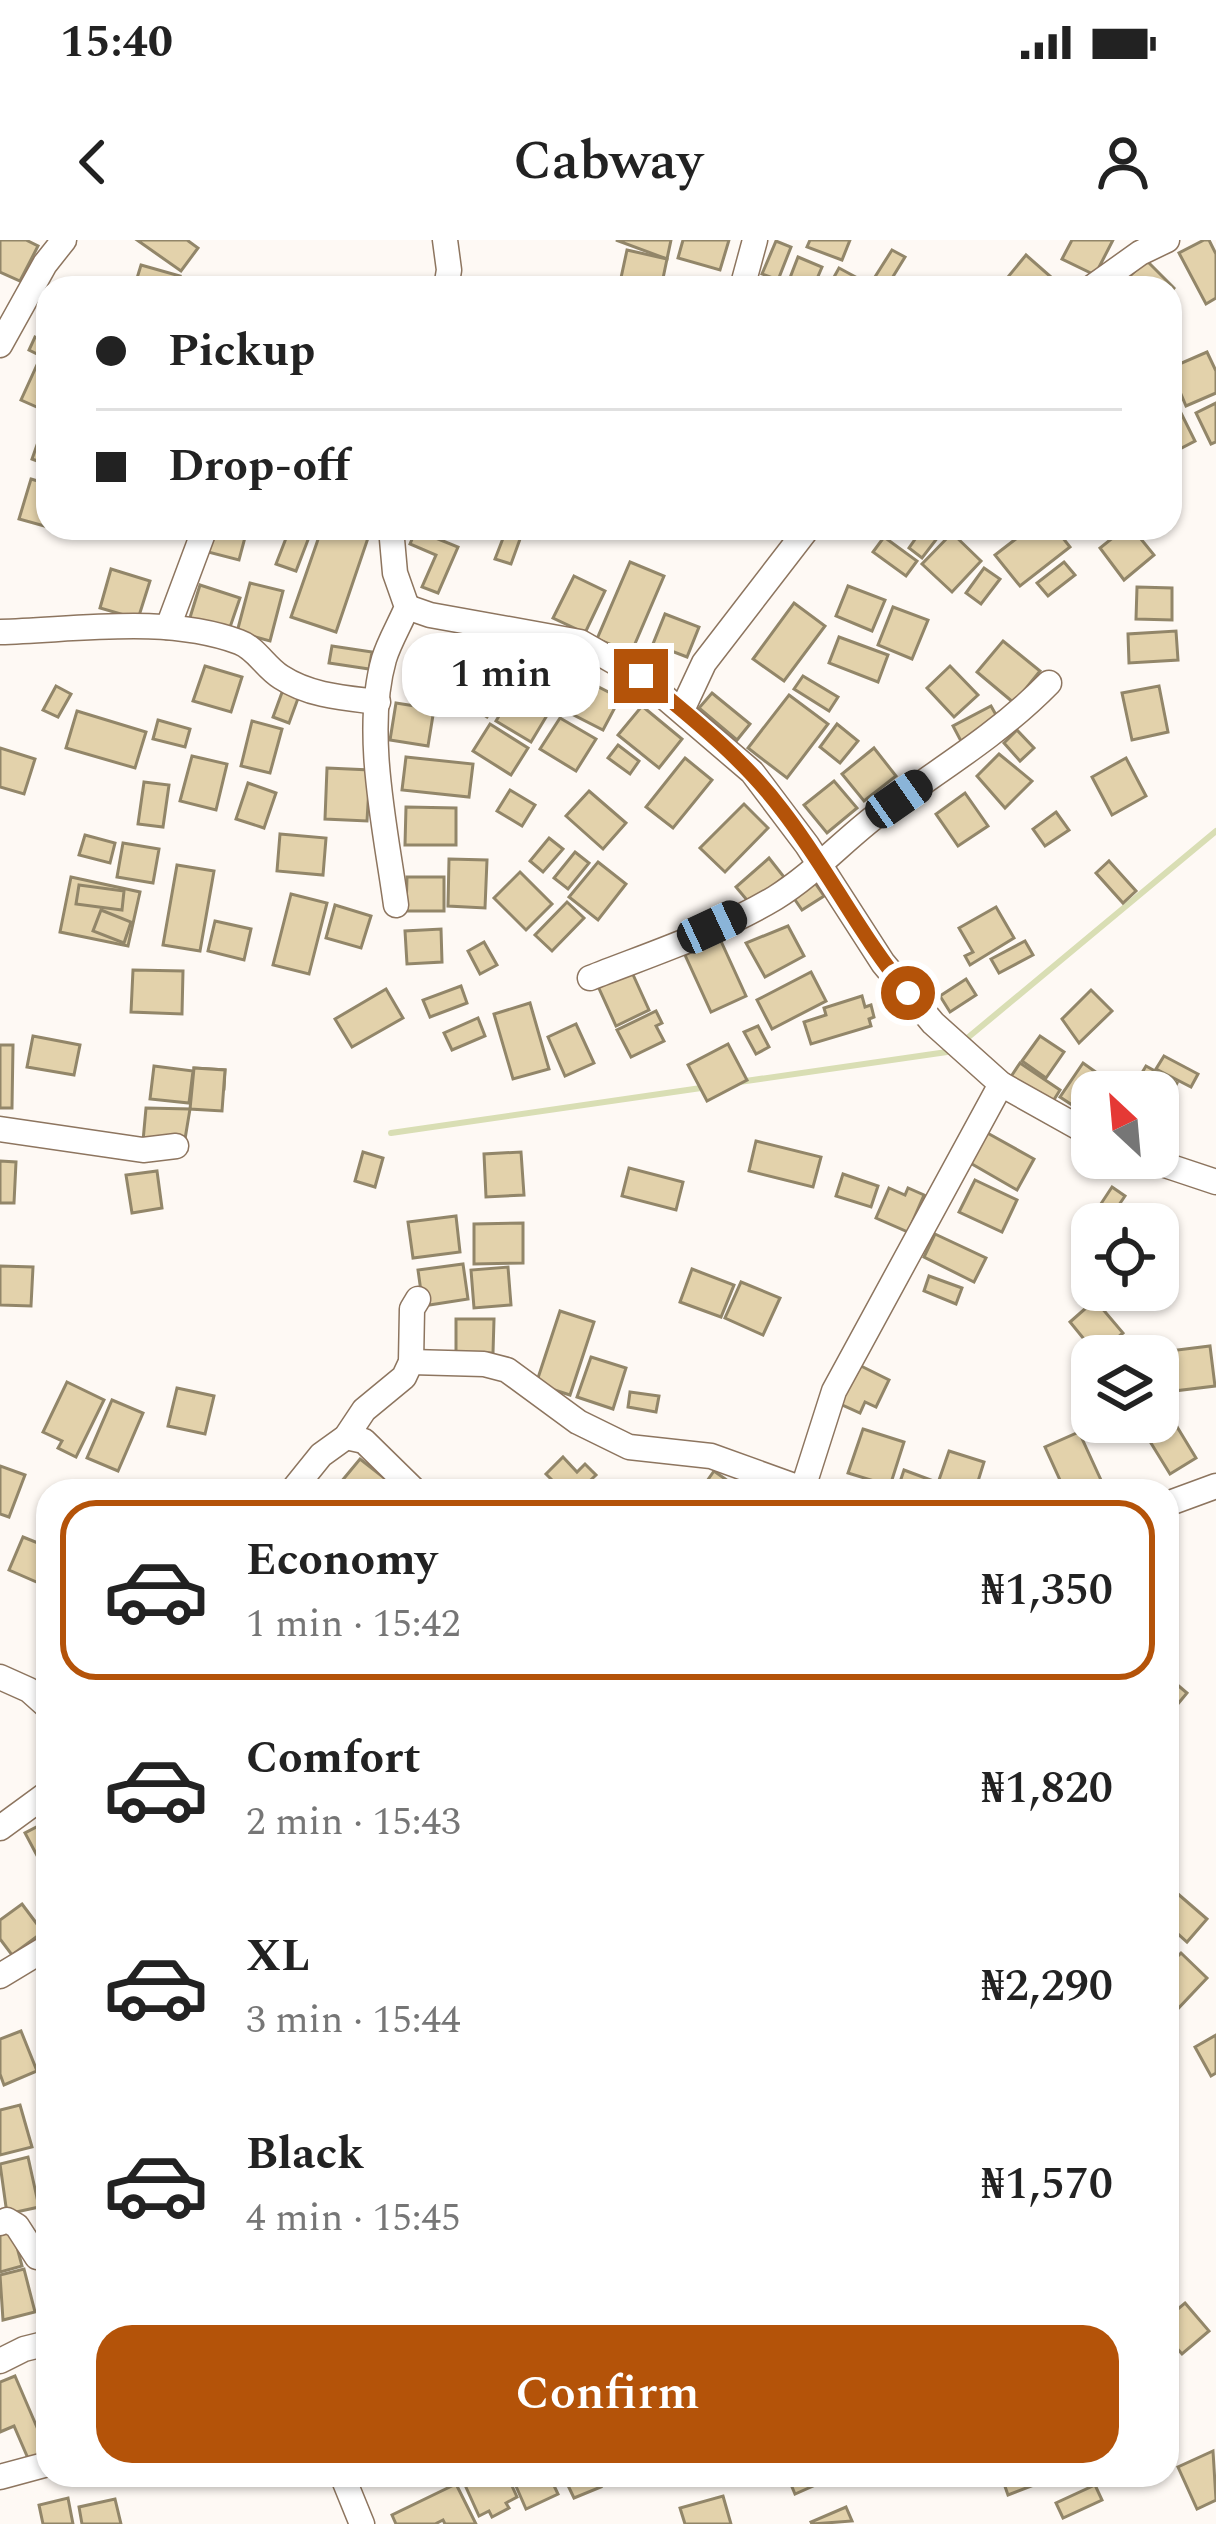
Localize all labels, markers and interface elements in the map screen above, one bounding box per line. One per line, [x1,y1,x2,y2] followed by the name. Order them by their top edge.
[60,8,173,77] text: 15:40
[513,121,703,203] text: Cabway
[60,129,126,195] icon: back
[1090,129,1156,195] icon: person
[168,317,315,386] text: Pickup
[168,432,350,501] text: Drop-off
[401,634,599,718] callout: 1 min
[450,645,552,704] text: 1 min
[614,649,668,703] route end
[859,764,939,834] car
[672,895,752,959] car
[881,966,935,1020] route start
[1071,1071,1179,1179] north arrow
[1071,1071,1179,1443] map controls
[1071,1203,1179,1311] button: locate
[1071,1335,1179,1443] button: layers
[246,1526,437,1595] text: Economy
[102,1536,210,1644] icon: car
[981,1556,1113,1625] text: ₦1,350
[246,1595,461,1654] text: 1 min · 15:42
[246,1724,421,1793] text: Comfort
[102,1734,210,1842] icon: car
[981,1754,1113,1823] text: ₦1,820
[246,1793,461,1852] text: 2 min · 15:43
[246,1922,310,1991] text: XL
[102,1932,210,2040] icon: car
[981,1952,1113,2021] text: ₦2,290
[246,1991,461,2050] text: 3 min · 15:44
[246,2120,364,2189] text: Black
[102,2130,210,2238] icon: car
[981,2150,1113,2219] text: ₦1,570
[246,2189,461,2248] text: 4 min · 15:45
[96,2325,1119,2463] button: Confirm

